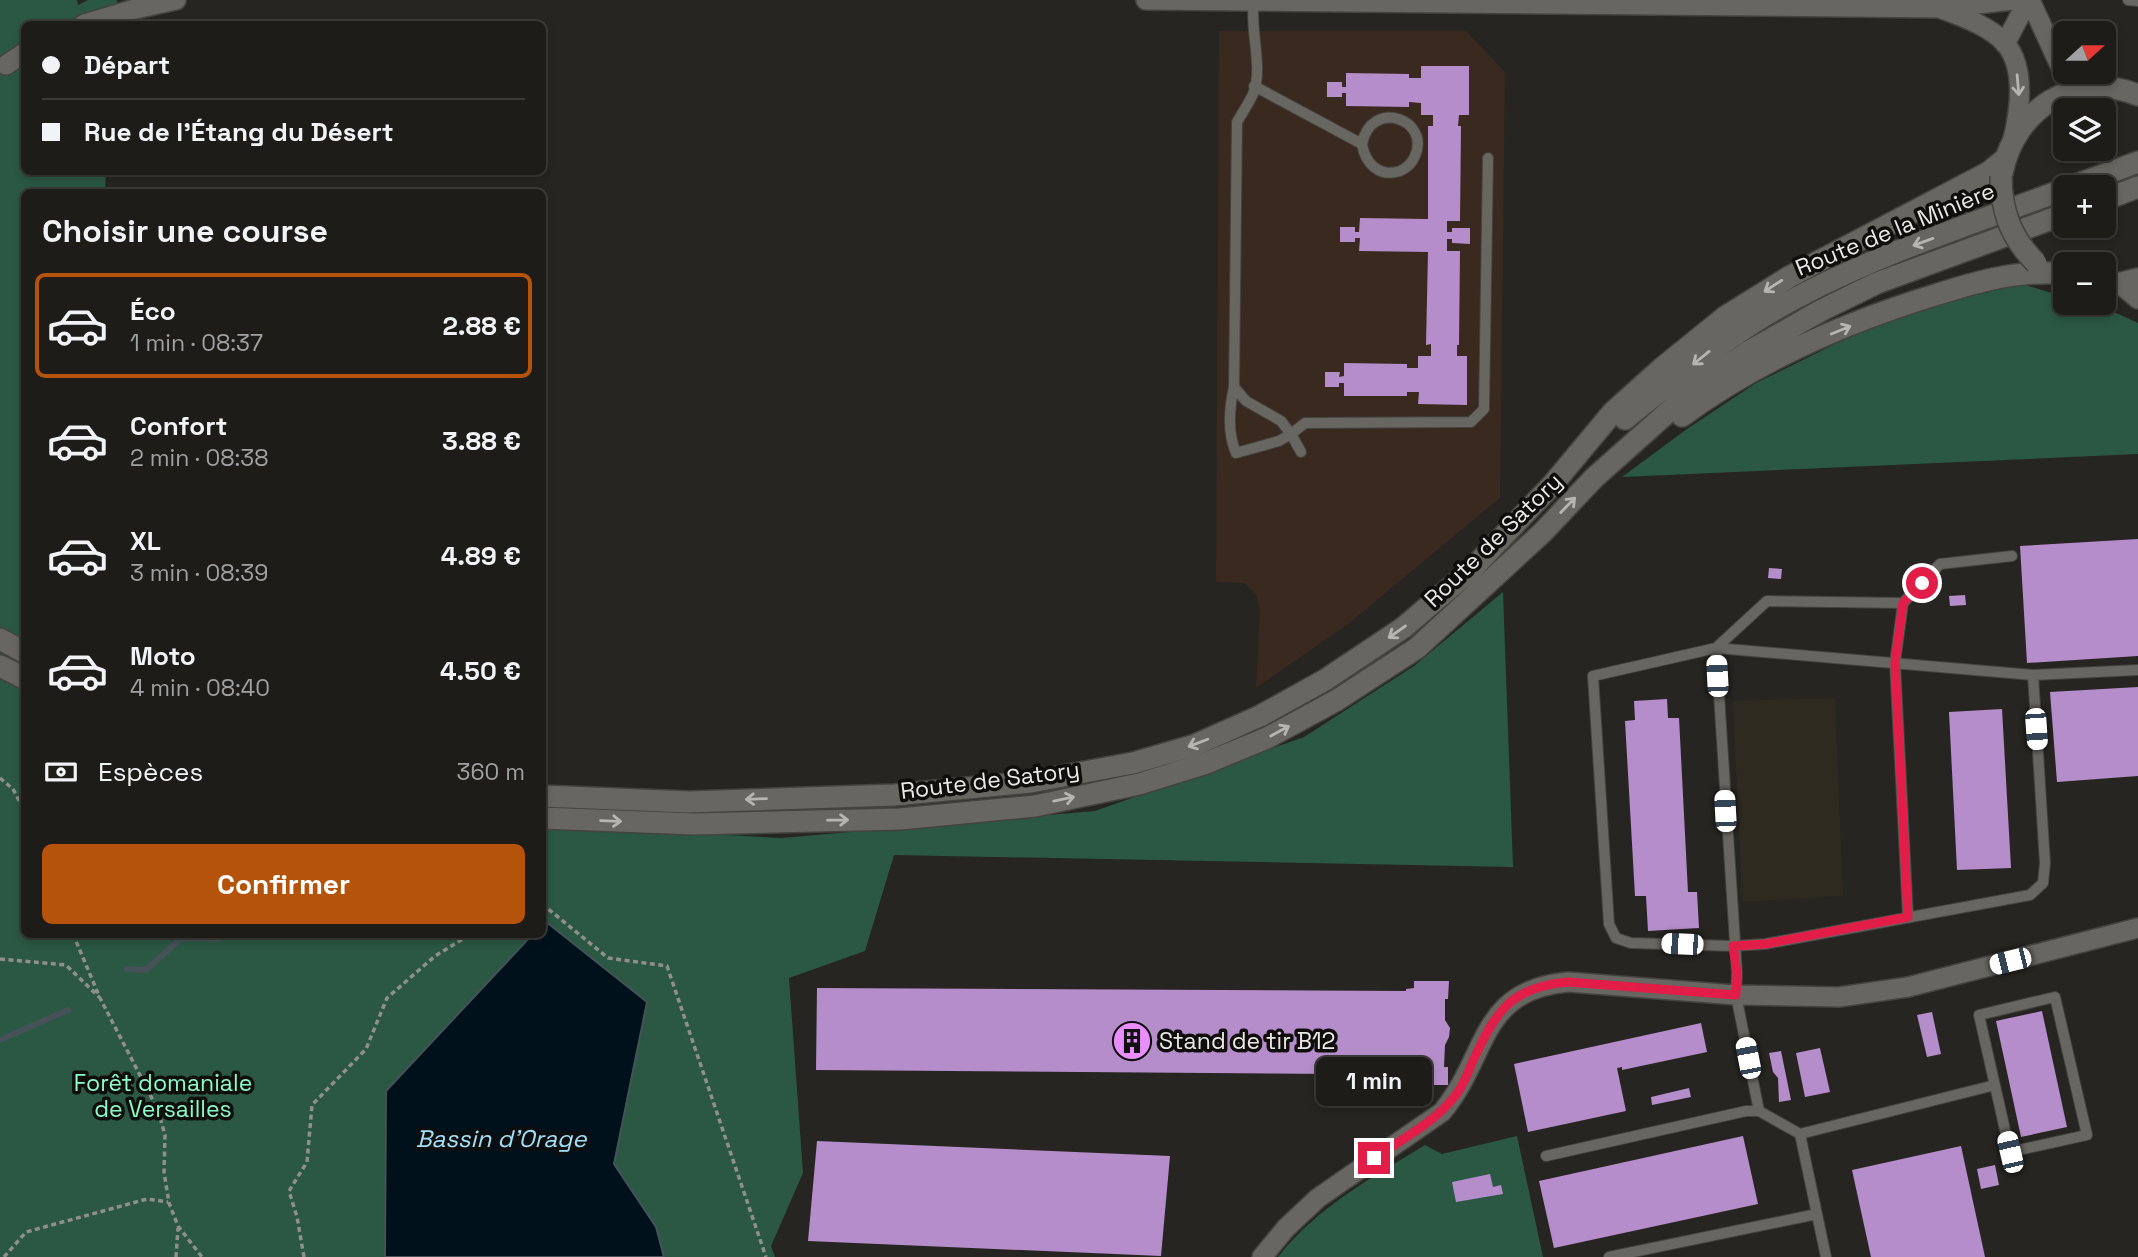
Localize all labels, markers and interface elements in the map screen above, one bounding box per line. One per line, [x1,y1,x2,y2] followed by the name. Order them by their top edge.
[2053,21,2116,84] north arrow
[2053,21,2116,315] map controls
[84,48,170,82] text: Départ
[2012,73,2025,96] one-way arrow
[2053,98,2116,161] button: layers
[84,115,394,149] text: Rue de l'Étang du Désert
[1791,175,1999,283] street label: Route de la Minière
[2053,175,2116,238] button: +
[42,211,328,251] text: Choisir une course
[1913,236,1935,249] one-way arrow
[2053,252,2116,315] button: −
[1764,280,1784,294] one-way arrow
[46,294,109,357] icon: car
[130,294,176,328] text: Éco
[442,309,521,343] text: 2.88 €
[1829,322,1851,335] one-way arrow
[130,328,263,358] text: 1 min · 08:37
[1692,350,1710,366] one-way arrow
[46,409,109,472] icon: car
[130,409,227,443] text: Confort
[442,424,521,458] text: 3.88 €
[130,443,269,473] text: 2 min · 08:38
[1418,467,1568,613] street label: Route de Satory
[1560,497,1577,514] one-way arrow
[46,524,109,587] icon: car
[130,524,161,558] text: XL
[441,539,521,573] text: 4.89 €
[130,558,268,588] text: 3 min · 08:39
[1906,567,1938,599] route start
[1388,624,1407,639] one-way arrow
[46,639,109,702] icon: car
[130,639,196,673] text: Moto
[440,654,521,688] text: 4.50 €
[1706,654,1729,698] car
[130,673,270,703] text: 4 min · 08:40
[2025,707,2048,751] car
[1269,723,1290,737] one-way arrow
[1188,737,1210,750] one-way arrow
[42,753,80,791] icon: cash
[899,754,1081,806] street label: Route de Satory
[98,755,203,789] text: Espèces
[457,757,525,787] text: 360 m
[1714,789,1737,833] car
[1052,792,1075,806] one-way arrow
[744,793,767,806] one-way arrow
[826,813,849,827] one-way arrow
[599,814,622,827] one-way arrow
[42,844,525,924] button: Confirmer
[1661,933,1704,955] car
[1988,946,2033,976] car
[1111,1020,1153,1062] building icon: Stand de tir B12
[1159,1026,1335,1056] place label: Stand de tir B12
[1734,1035,1763,1081] car
[1316,1056,1432,1106] callout: 1 min
[1346,1066,1402,1096] text: 1 min
[74,1068,252,1124] park label: Forêt domaniale de Versailles
[416,1123,587,1154] water label: Bassin d'Orage
[1996,1129,2025,1175] car
[1358,1142,1390,1174] route end

